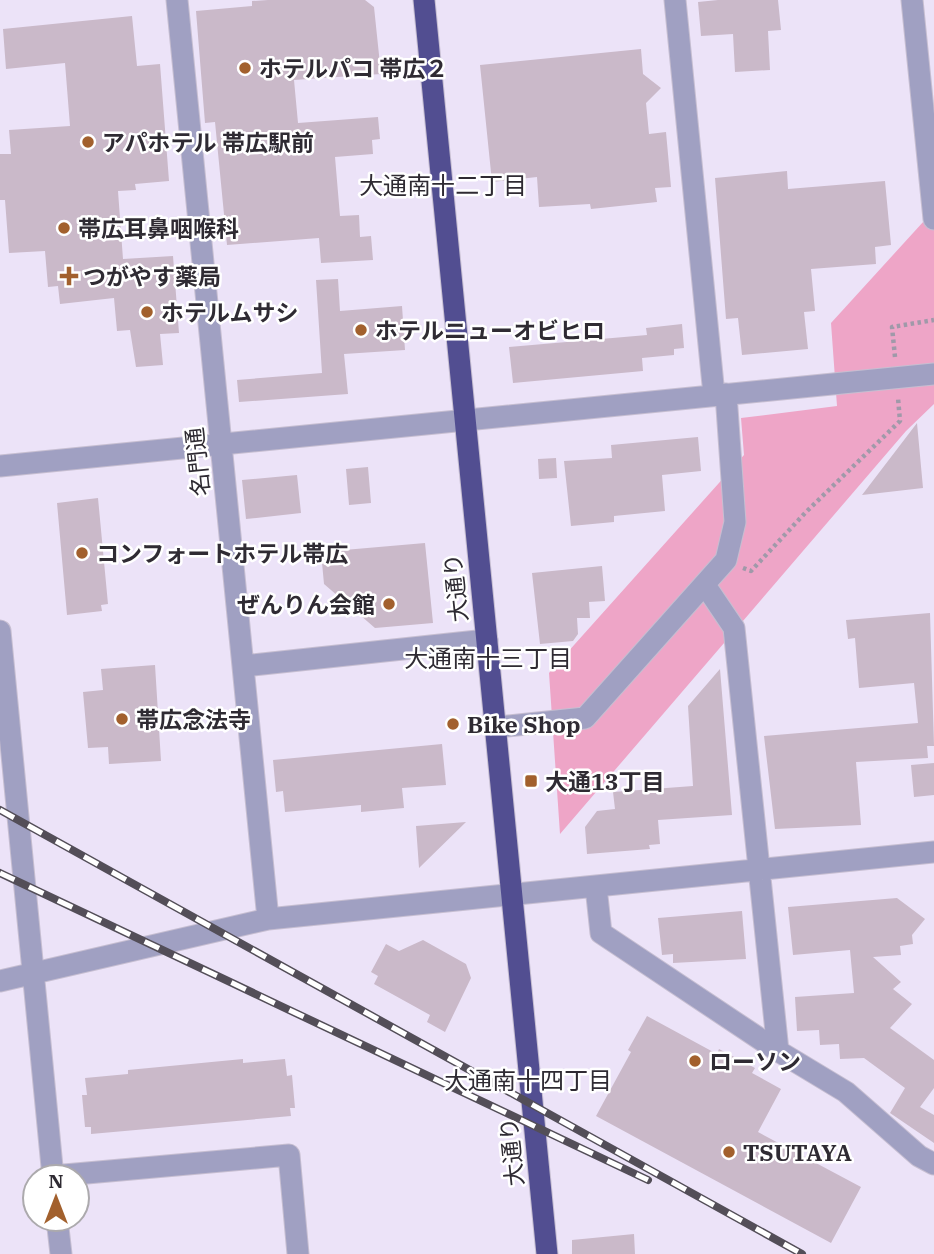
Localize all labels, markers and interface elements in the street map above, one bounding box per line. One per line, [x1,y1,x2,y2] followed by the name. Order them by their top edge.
[259,53,448,83] place label: ホテルパコ 帯広２
[237,60,253,76] marker: ホテルパコ 帯広２
[102,127,314,157] place label: アパホテル 帯広駅前
[80,134,96,150] marker: アパホテル 帯広駅前
[359,169,527,201] district label: 大通南十二丁目
[78,213,239,243] place label: 帯広耳鼻咽喉科
[56,220,72,236] marker: 帯広耳鼻咽喉科
[83,261,221,291] place label: つがやす薬局
[61,268,77,284] marker: つがやす薬局
[161,297,299,327] place label: ホテルムサシ
[139,304,155,320] marker: ホテルムサシ
[375,315,605,345] place label: ホテルニューオビヒロ
[353,322,369,338] marker: ホテルニューオビヒロ
[178,426,216,498] street label: 名門通
[96,538,348,568] place label: コンフォートホテル帯広
[74,545,90,561] marker: コンフォートホテル帯広
[436,552,474,624] street label: 大通り
[237,589,375,619] place label: ぜんりん会館
[381,596,397,612] marker: ぜんりん会館
[404,642,572,674] district label: 大通南十三丁目
[136,704,251,734] place label: 帯広念法寺
[467,709,581,739] place label: Bike Shop
[114,711,130,727] marker: 帯広念法寺
[445,716,461,732] marker: Bike Shop
[545,766,665,796] place label: 大通13丁目
[523,773,539,789] marker: 大通13丁目
[709,1046,801,1076] place label: ローソン
[687,1053,703,1069] marker: ローソン
[444,1064,612,1096] district label: 大通南十四丁目
[492,1116,530,1188] street label: 大通り
[743,1137,852,1167] place label: TSUTAYA
[721,1144,737,1160] marker: TSUTAYA
[21,1163,91,1233] north arrow
[48,1169,64,1193] text: N

